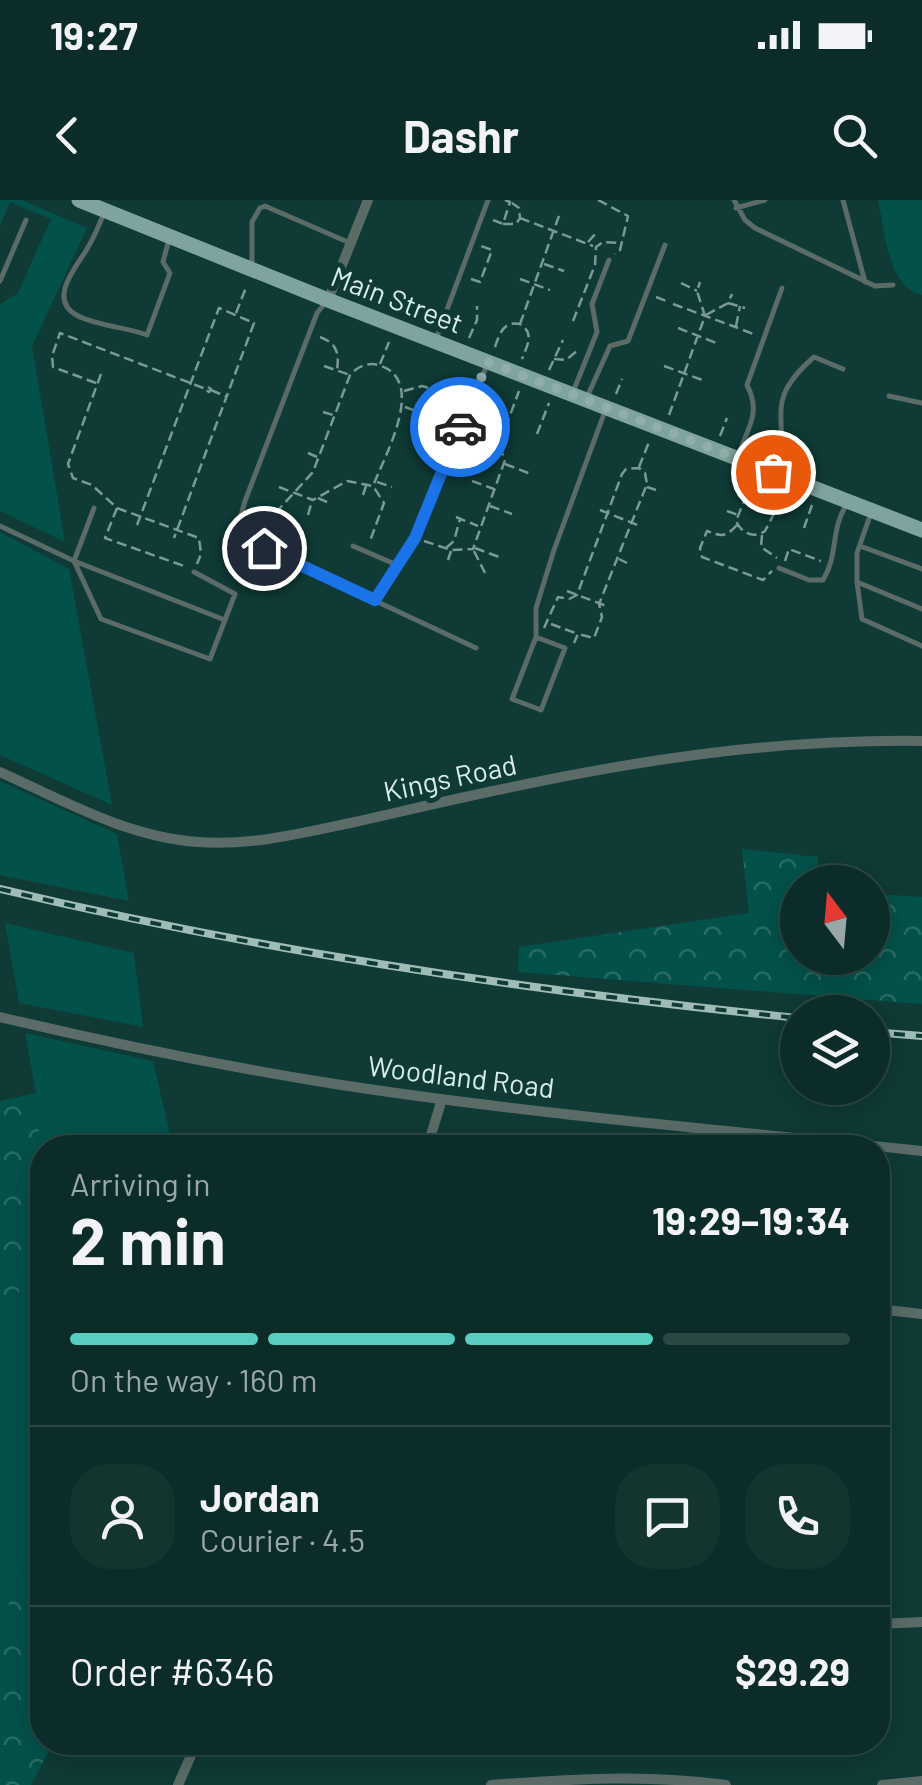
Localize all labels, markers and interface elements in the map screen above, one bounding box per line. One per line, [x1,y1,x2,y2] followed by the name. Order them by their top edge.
[50,12,138,58] text: 19:27
[40,108,95,163] icon: back
[403,108,519,162] text: Dashr
[827,108,882,163] icon: search
[327,258,468,340] street label: Main Street
[410,377,510,477] courier
[433,400,488,455] icon: car
[731,430,816,515] pin
[746,445,801,500] icon: bag
[222,506,307,591] pin
[237,521,292,576] icon: home
[380,746,519,808] street label: Kings Road
[780,865,890,975] north arrow
[780,865,890,1105] map controls
[780,995,890,1105] button: layers
[366,1048,556,1104] street label: Woodland Road
[70,1164,210,1202] text: Arriving in
[652,1197,850,1243] text: 19:29–19:34
[70,1200,226,1278] text: 2 min
[70,1360,317,1398] text: On the way · 160 m
[70,1464,175,1569] button: person
[615,1464,720,1569] button: chat
[745,1464,850,1569] button: phone
[200,1474,320,1520] text: Jordan
[200,1520,365,1558] text: Courier · 4.5
[70,1648,274,1694] text: Order #6346
[735,1648,850,1694] text: $29.29

